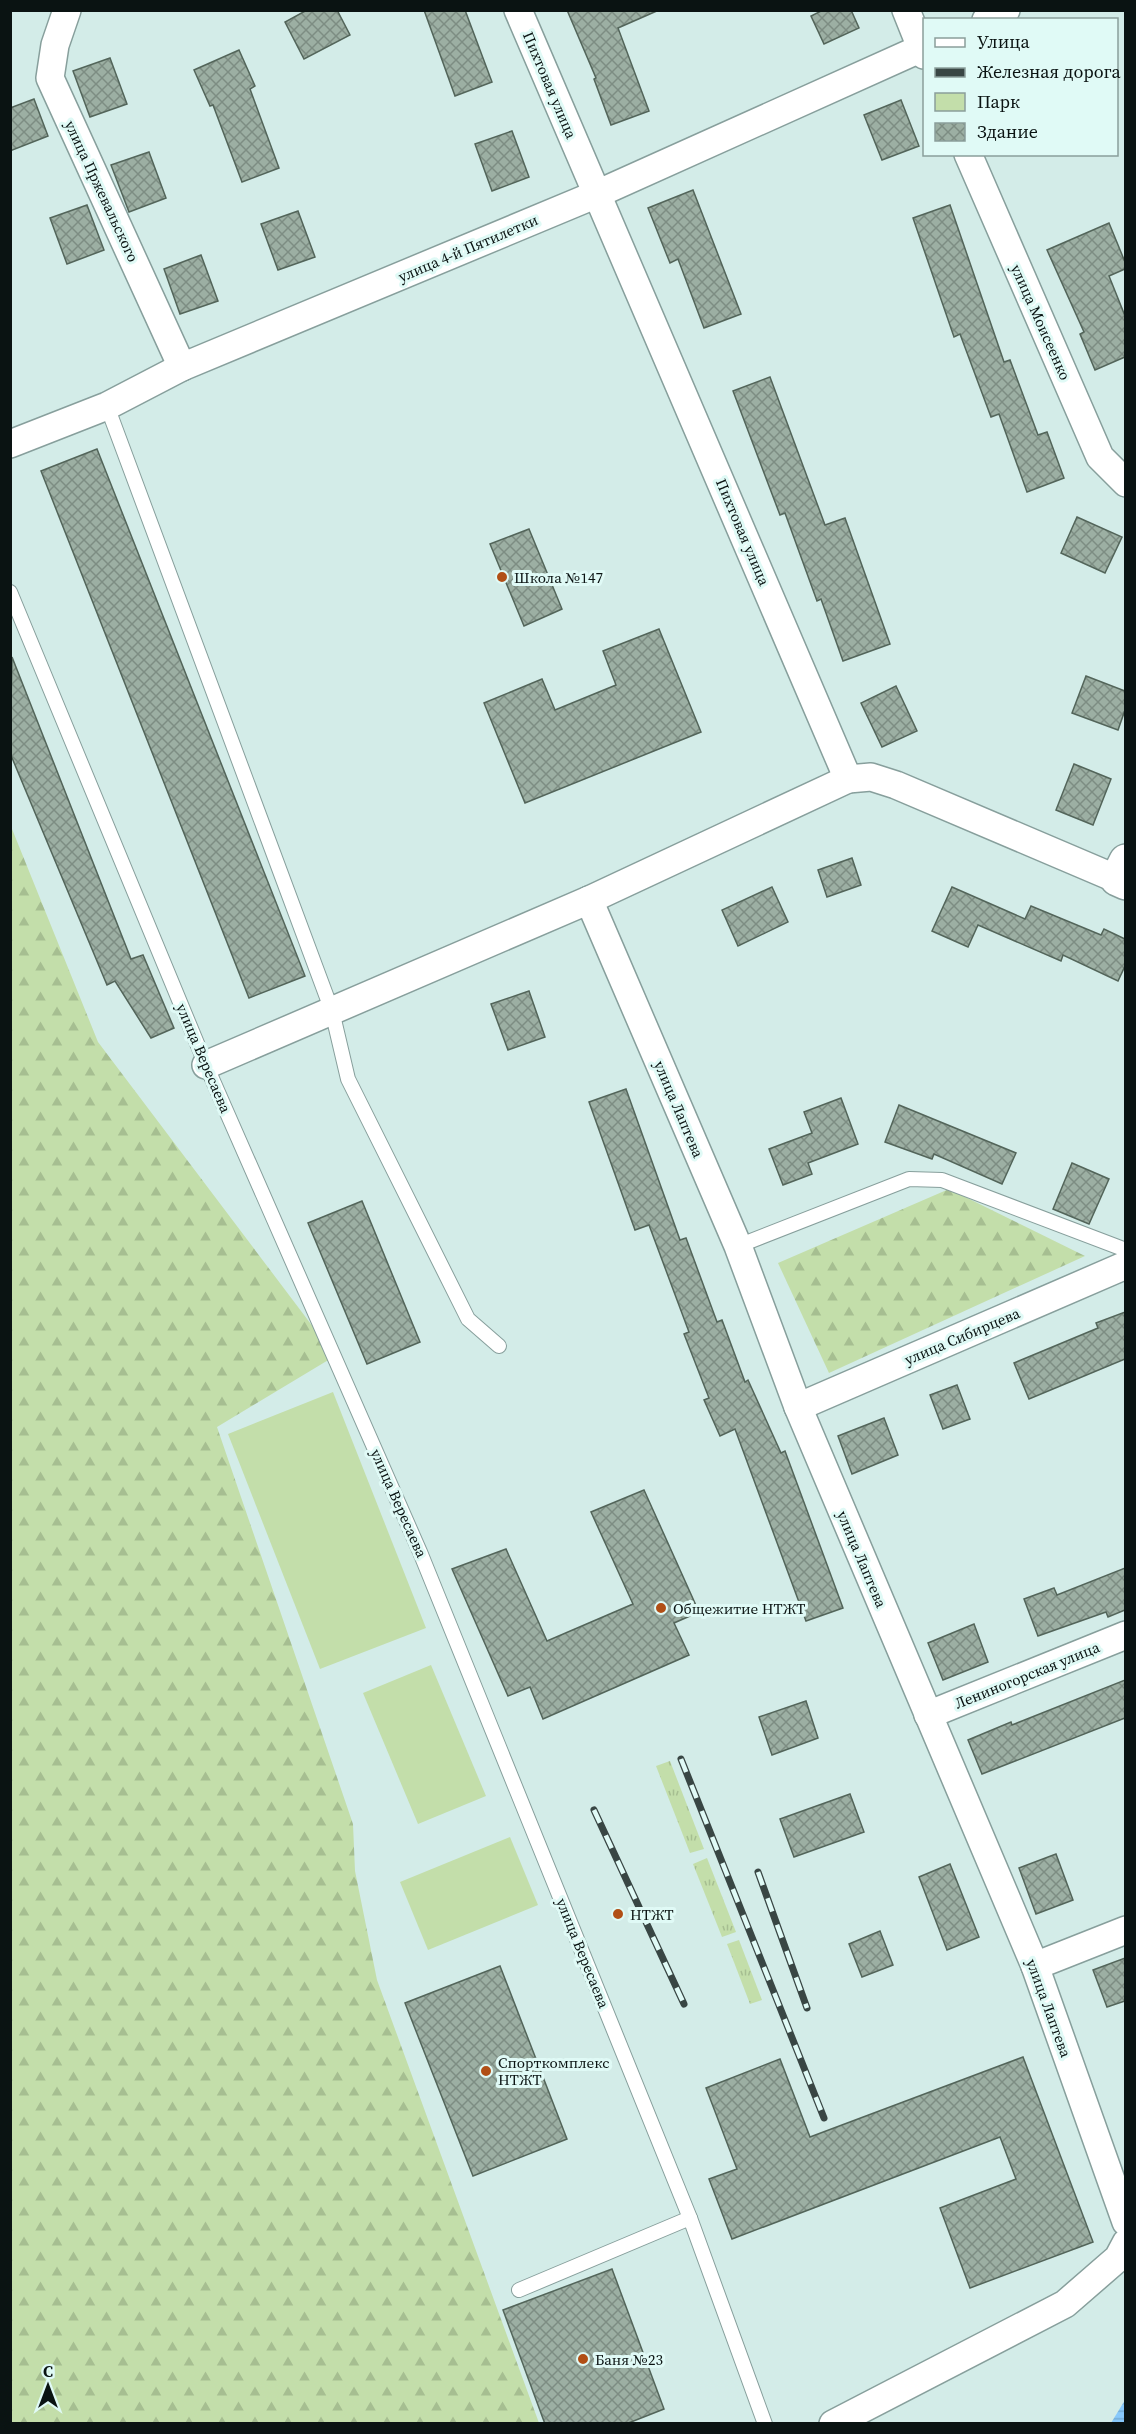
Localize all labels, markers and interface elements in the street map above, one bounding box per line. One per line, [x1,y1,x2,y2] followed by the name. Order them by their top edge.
[923,18,1118,156] legend
[518,28,582,142] street label: Пихтовая улица
[977,29,1030,54] text: Улица
[977,59,1122,84] text: Железная дорога
[977,89,1020,114] text: Парк
[60,117,144,265] street label: улица Пржевальского
[977,119,1038,144] text: Здание
[395,209,541,287] street label: улица 4-й Пятилетки
[1006,261,1076,383] street label: улица Моисеенко
[711,475,775,589] street label: Пихтовая улица
[514,567,603,588] place label: Школа №147
[495,570,509,584] marker: Школа №147
[171,1000,237,1116] street label: улица Вересаева
[649,1057,709,1161] street label: улица Лаптева
[901,1302,1023,1370] street label: улица Сибирцева
[366,1445,433,1561] street label: улица Вересаева
[832,1507,892,1611] street label: улица Лаптева
[673,1598,805,1619] place label: Общежитие НТЖТ
[654,1601,668,1615] marker: Общежитие НТЖТ
[951,1636,1103,1714] street label: Лениногорская улица
[551,1895,615,2012] street label: улица Вересаева
[630,1904,674,1925] place label: НТЖТ
[611,1907,625,1921] marker: НТЖТ
[1021,1956,1077,2061] street label: улица Лаптева
[498,2052,610,2090] place label: Спорткомплекс НТЖТ
[479,2064,493,2078] marker: Спорткомплекс НТЖТ
[595,2349,663,2370] place label: Баня №23
[576,2352,590,2366] marker: Баня №23
[18,2356,78,2416] north arrow
[43,2360,53,2382] text: С

